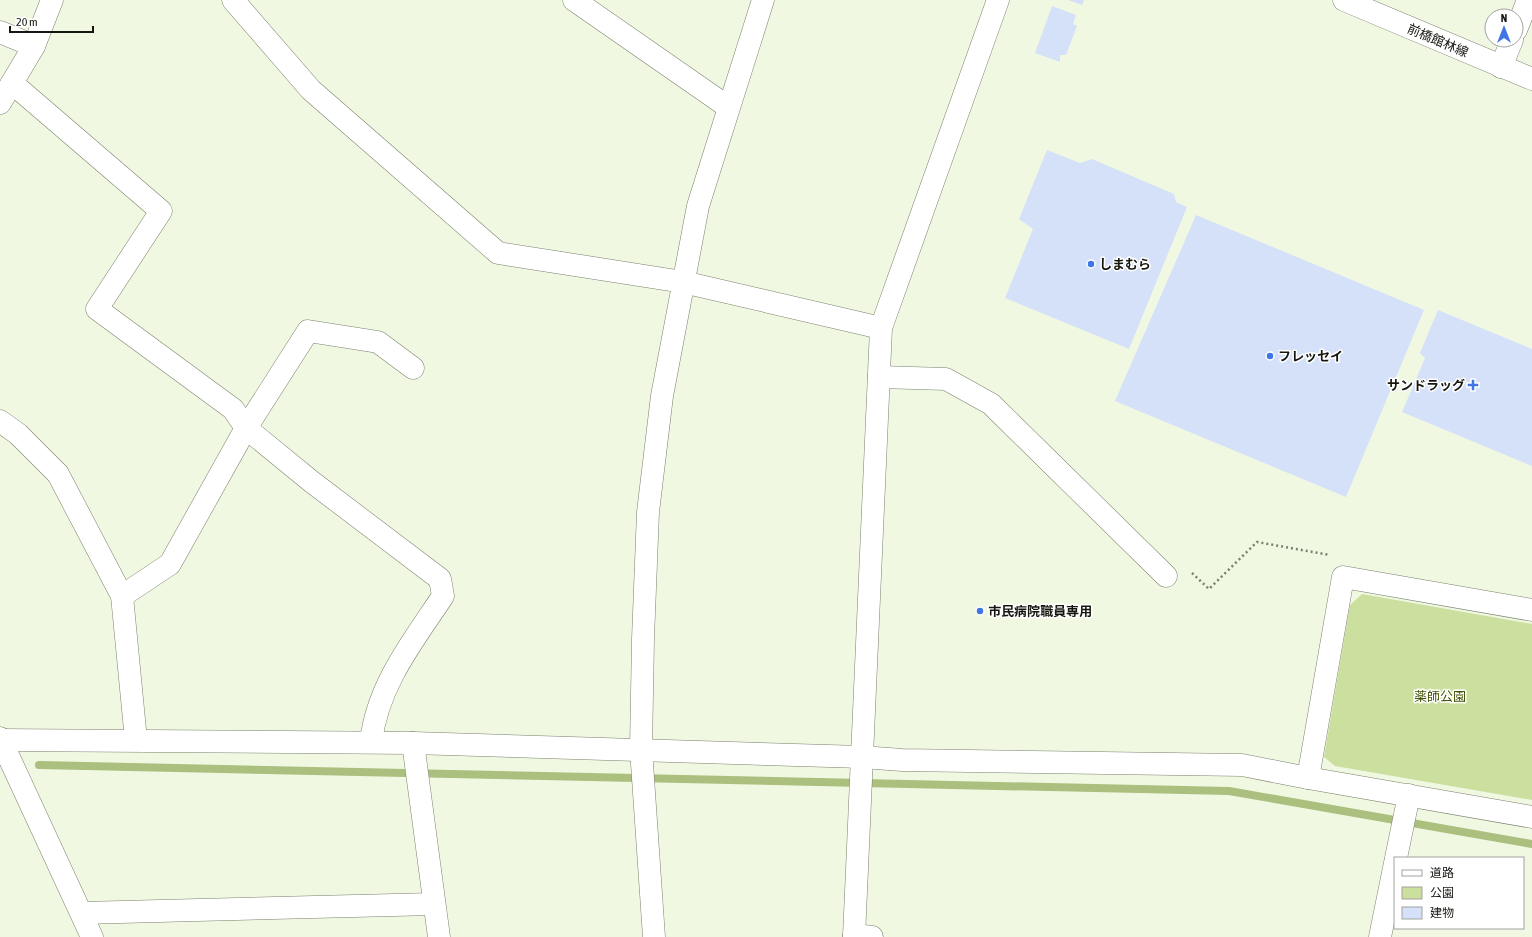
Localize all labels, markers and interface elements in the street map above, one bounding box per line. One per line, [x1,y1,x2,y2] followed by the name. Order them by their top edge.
[10,8,93,34] scale bar
[1484,8,1524,48] north arrow
[1501,12,1507,24] text: N
[16,15,38,29] text: 20 m
[1405,21,1471,60] street label: 前橋館林線
[1099,257,1151,272] place label: しまむら
[1086,259,1096,269] marker: しまむら
[1278,349,1343,364] place label: フレッセイ
[1265,351,1275,361] marker: フレッセイ
[1387,378,1465,393] place label: サンドラッグ
[1468,380,1478,390] marker: サンドラッグ
[988,604,1092,619] place label: 市民病院職員専用
[975,606,985,616] marker: 市民病院職員専用
[1414,689,1466,704] park label: 薬師公園
[1394,857,1524,929] legend
[1430,866,1454,880] text: 道路
[1430,886,1454,900] text: 公園
[1430,906,1454,920] text: 建物

